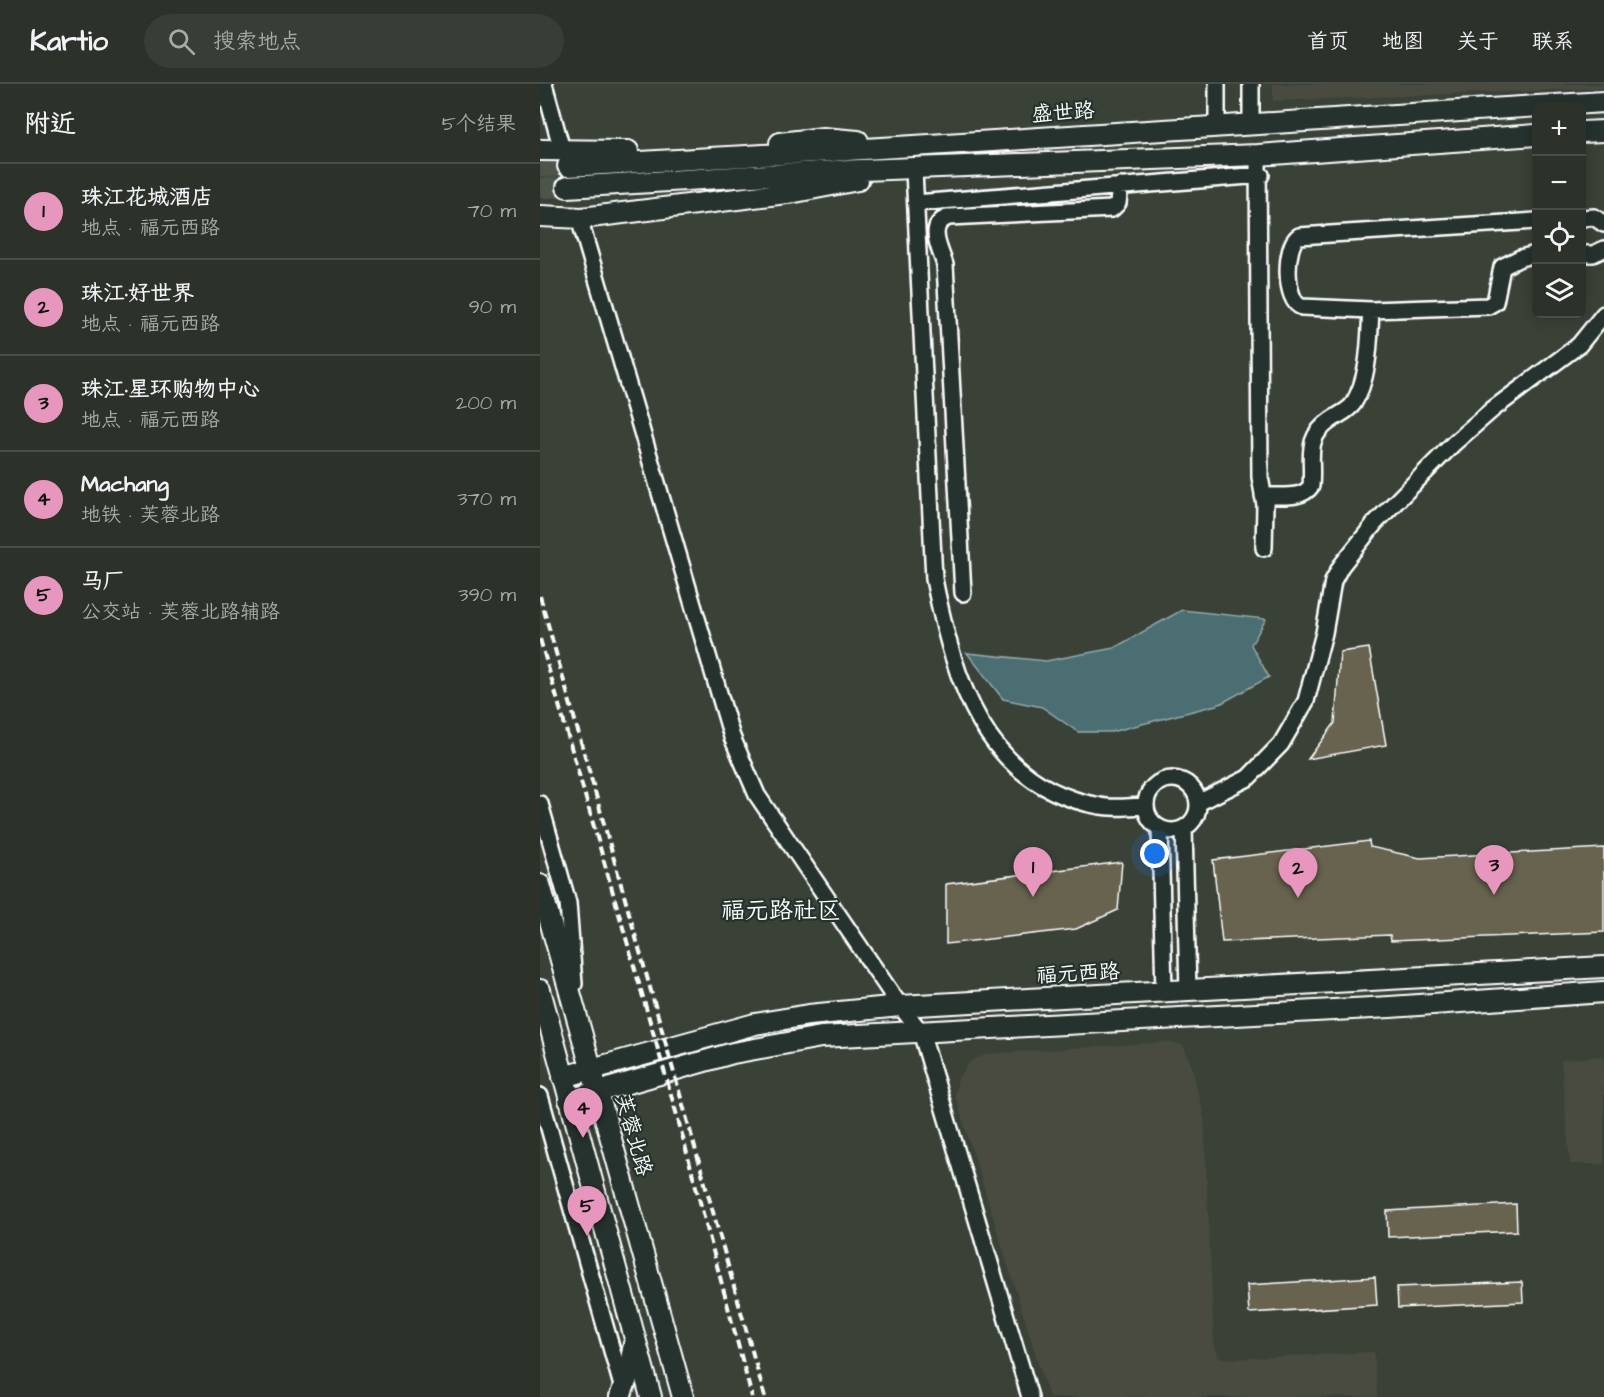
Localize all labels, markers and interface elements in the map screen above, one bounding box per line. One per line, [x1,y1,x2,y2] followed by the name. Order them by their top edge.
[144,14,564,68] search box
[30,22,108,61] text: Kartio
[165,25,198,58] icon: search
[213,26,301,57] text: 搜索地点
[1307,27,1349,56] text: 首页
[1382,27,1424,56] text: 地图
[1457,27,1499,56] text: 关于
[1532,27,1574,56] text: 联系
[1031,96,1095,129] street label: 盛世路
[1532,102,1586,318] map controls
[1532,102,1586,156] button: +
[24,106,76,142] text: 附近
[442,110,516,138] text: 5个结果
[1532,156,1586,210] button: −
[81,182,213,213] text: 珠江花城酒店
[42,197,45,225] text: 1
[468,197,516,225] text: 70 m
[1532,210,1586,264] button: locate
[81,214,220,242] text: 地点 · 福元西路
[1532,264,1586,318] button: layers
[81,278,194,309] text: 珠江·好世界
[38,293,49,321] text: 2
[468,293,516,321] text: 90 m
[81,310,220,338] text: 地点 · 福元西路
[81,374,260,405] text: 珠江·星环购物中心
[38,389,49,417] text: 3
[456,389,516,417] text: 200 m
[81,406,220,434] text: 地点 · 福元西路
[81,469,169,500] text: Machang
[37,485,50,513] text: 4
[457,485,516,513] text: 370 m
[81,501,220,529] text: 地铁 · 芙蓉北路
[81,566,125,597] text: 马厂
[36,581,51,609] text: 5
[458,581,516,609] text: 390 m
[81,598,280,626] text: 公交站 · 芙蓉北路辅路
[1140,839,1169,868] your location
[1474,846,1514,895] pin: 3
[1014,848,1052,897] pin: 1
[1278,848,1317,898] pin: 2
[721,894,841,928] district label: 福元路社区
[1035,957,1121,990] street label: 福元西路
[564,1088,603,1138] pin: 4
[608,1091,659,1180] street label: 芙蓉北路
[568,1186,606,1236] pin: 5

